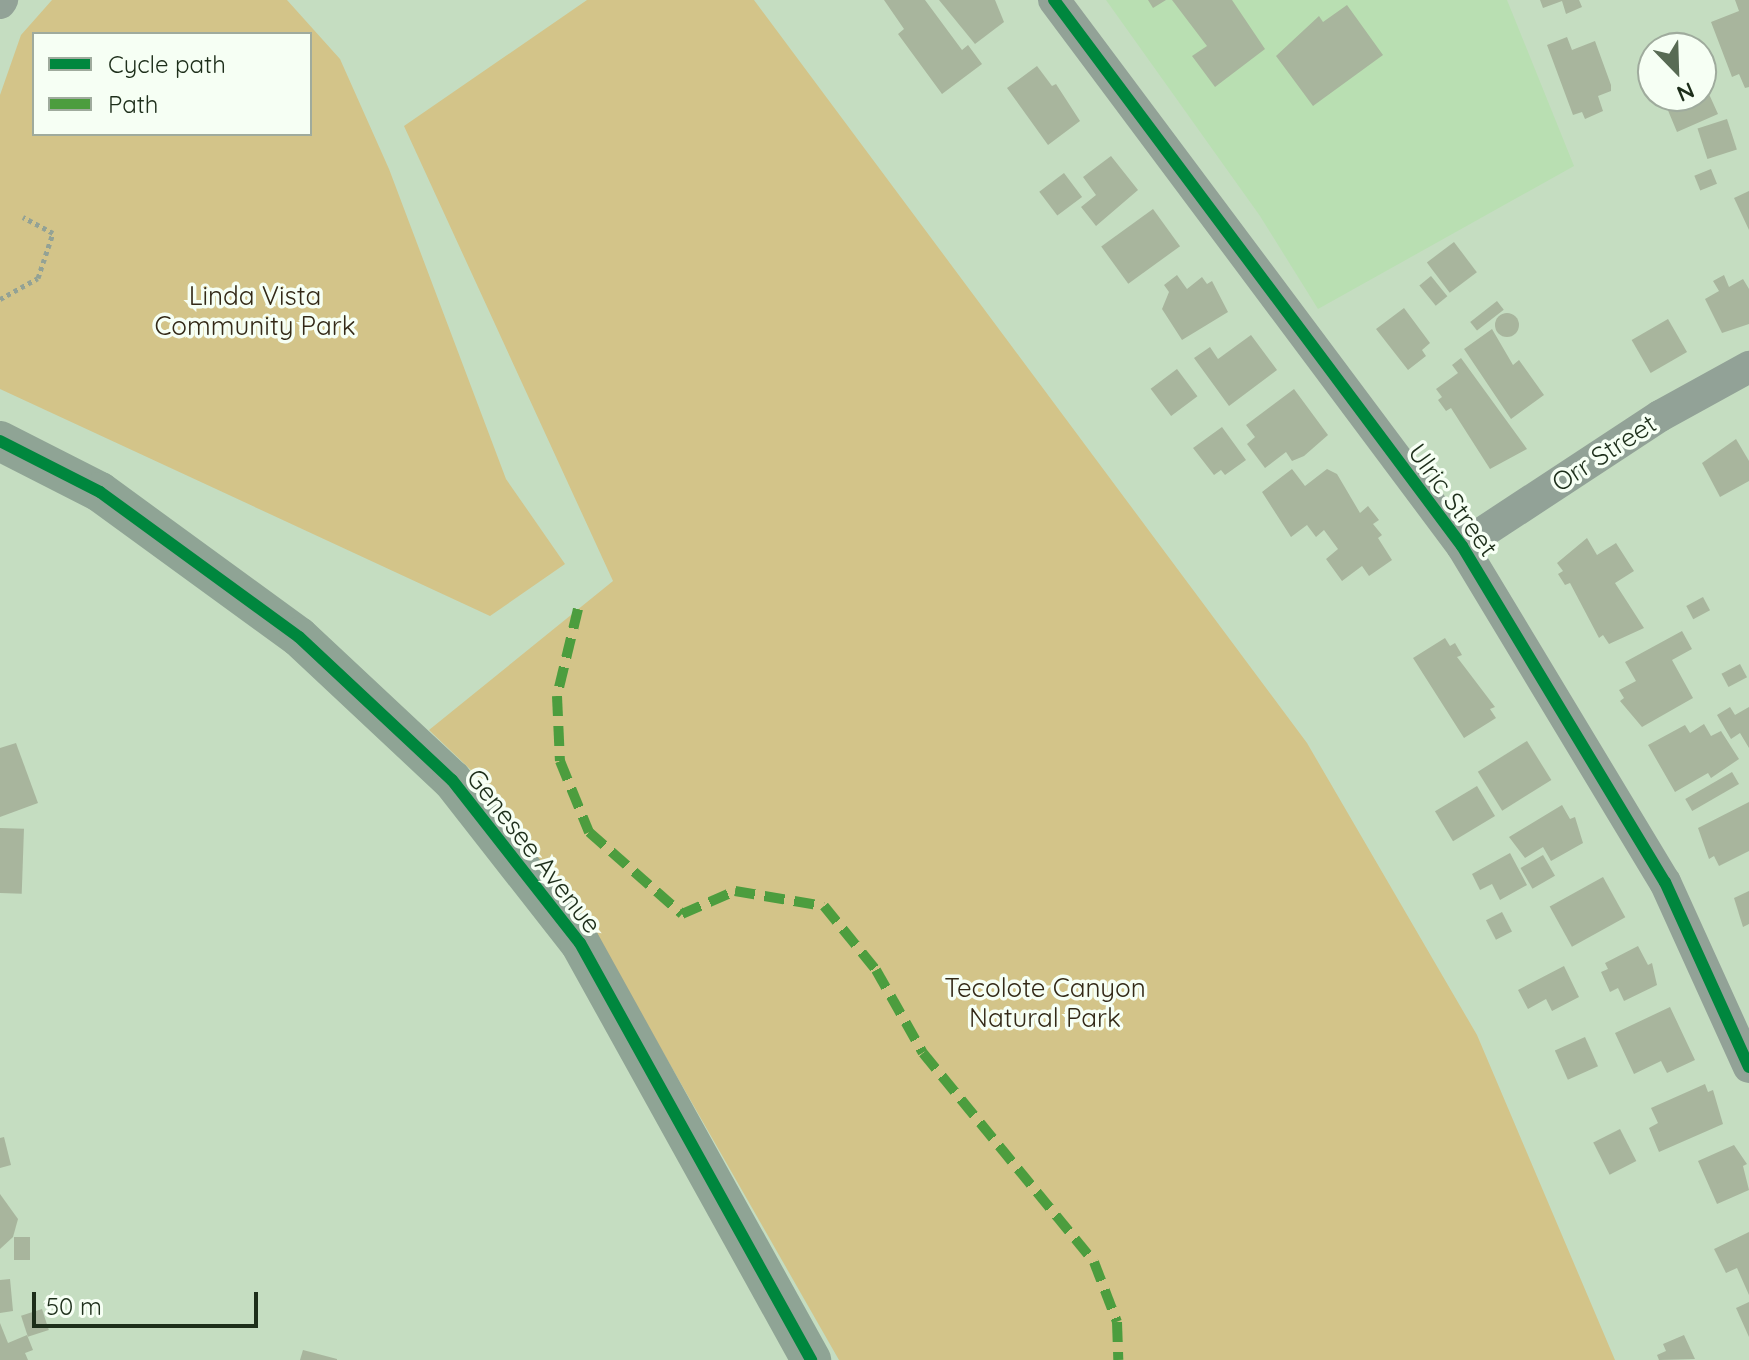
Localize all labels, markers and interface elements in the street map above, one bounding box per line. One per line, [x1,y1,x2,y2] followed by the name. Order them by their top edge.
[32,32,312,136] legend
[1637,32,1717,112] north arrow
[108,49,226,79] text: Cycle path
[1673,76,1699,108] text: N
[108,89,159,119] text: Path
[154,280,356,342] park label: Linda Vista Community Park
[1546,408,1662,498] street label: Orr Street
[1402,438,1504,562] street label: Ulric Street
[460,763,608,939] street label: Genesee Avenue
[944,972,1146,1034] park label: Tecolote Canyon Natural Park
[36,1276,262,1326] scale bar
[46,1291,102,1321] text: 50 m

